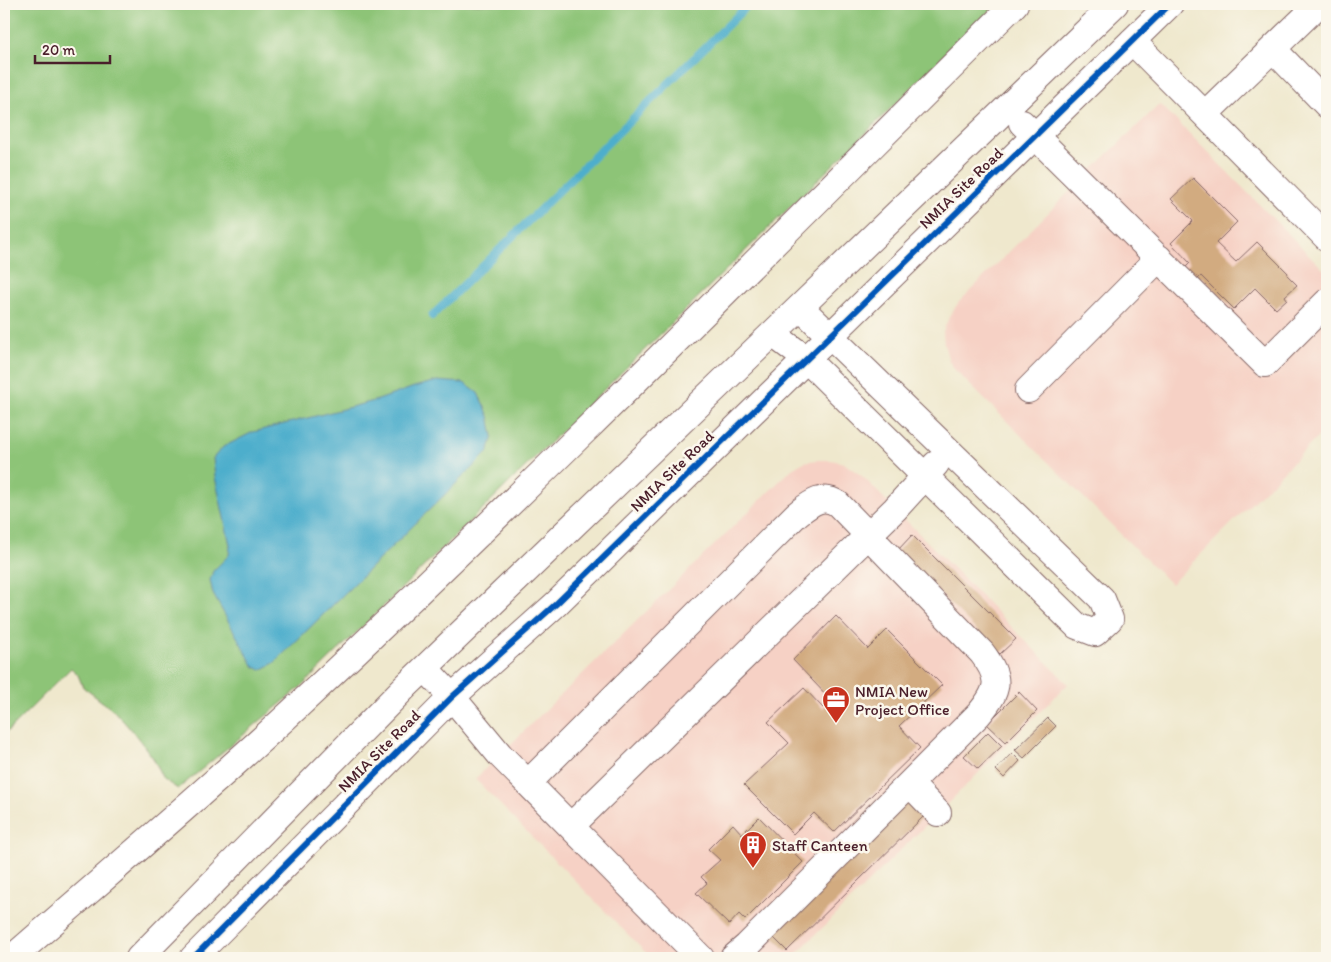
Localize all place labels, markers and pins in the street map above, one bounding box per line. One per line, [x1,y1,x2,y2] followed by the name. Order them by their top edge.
[855,682,950,719] place label: NMIA New Project Office
[821,685,851,724] office icon: NMIA New Project Office
[738,830,768,869] building icon: Staff Canteen
[772,836,868,855] place label: Staff Canteen

